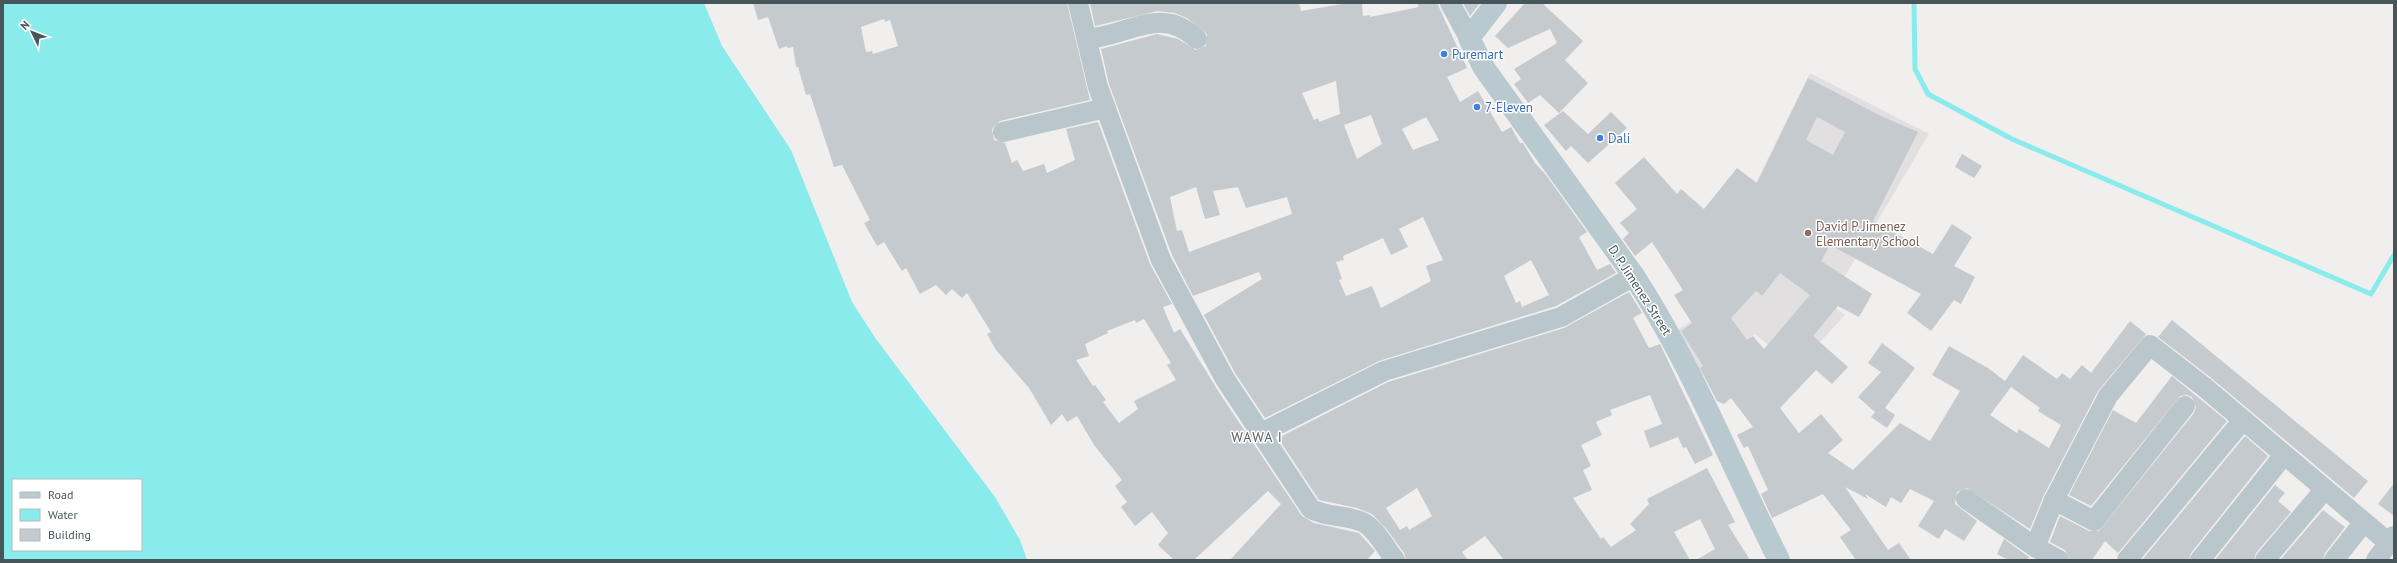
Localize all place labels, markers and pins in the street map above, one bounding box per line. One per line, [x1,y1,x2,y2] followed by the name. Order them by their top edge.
[1452,46,1504,63] place label: Puremart
[1439,49,1449,59] marker: Puremart
[1485,99,1533,116] place label: 7-Eleven
[1472,102,1482,112] marker: 7-Eleven
[1608,130,1630,147] place label: Dali
[1595,133,1605,143] marker: Dali
[1816,218,1920,250] place label: David P. Jimenez Elementary School
[1803,228,1813,238] marker: David P. Jimenez Elementary School

